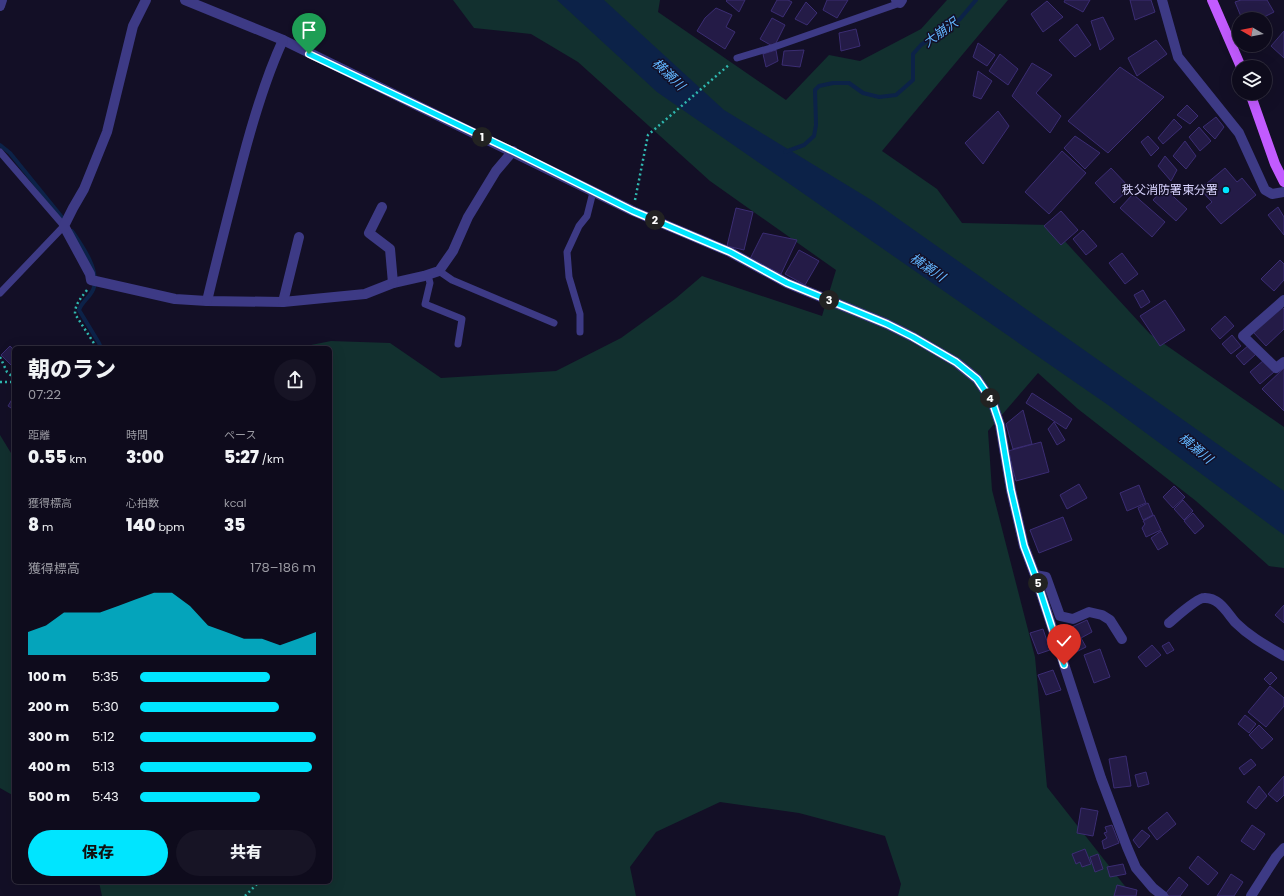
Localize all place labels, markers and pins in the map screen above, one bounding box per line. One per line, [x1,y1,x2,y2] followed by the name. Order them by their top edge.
[292,13,326,54] pin
[472,127,492,147] pin: 1
[1122,181,1218,198] place label: 秩父消防署東分署
[1221,185,1231,195] marker: 秩父消防署東分署
[645,210,665,230] pin: 2
[819,290,839,310] pin: 3
[980,388,1000,408] pin: 4
[1028,573,1048,593] pin: 5
[1047,624,1081,665] pin

